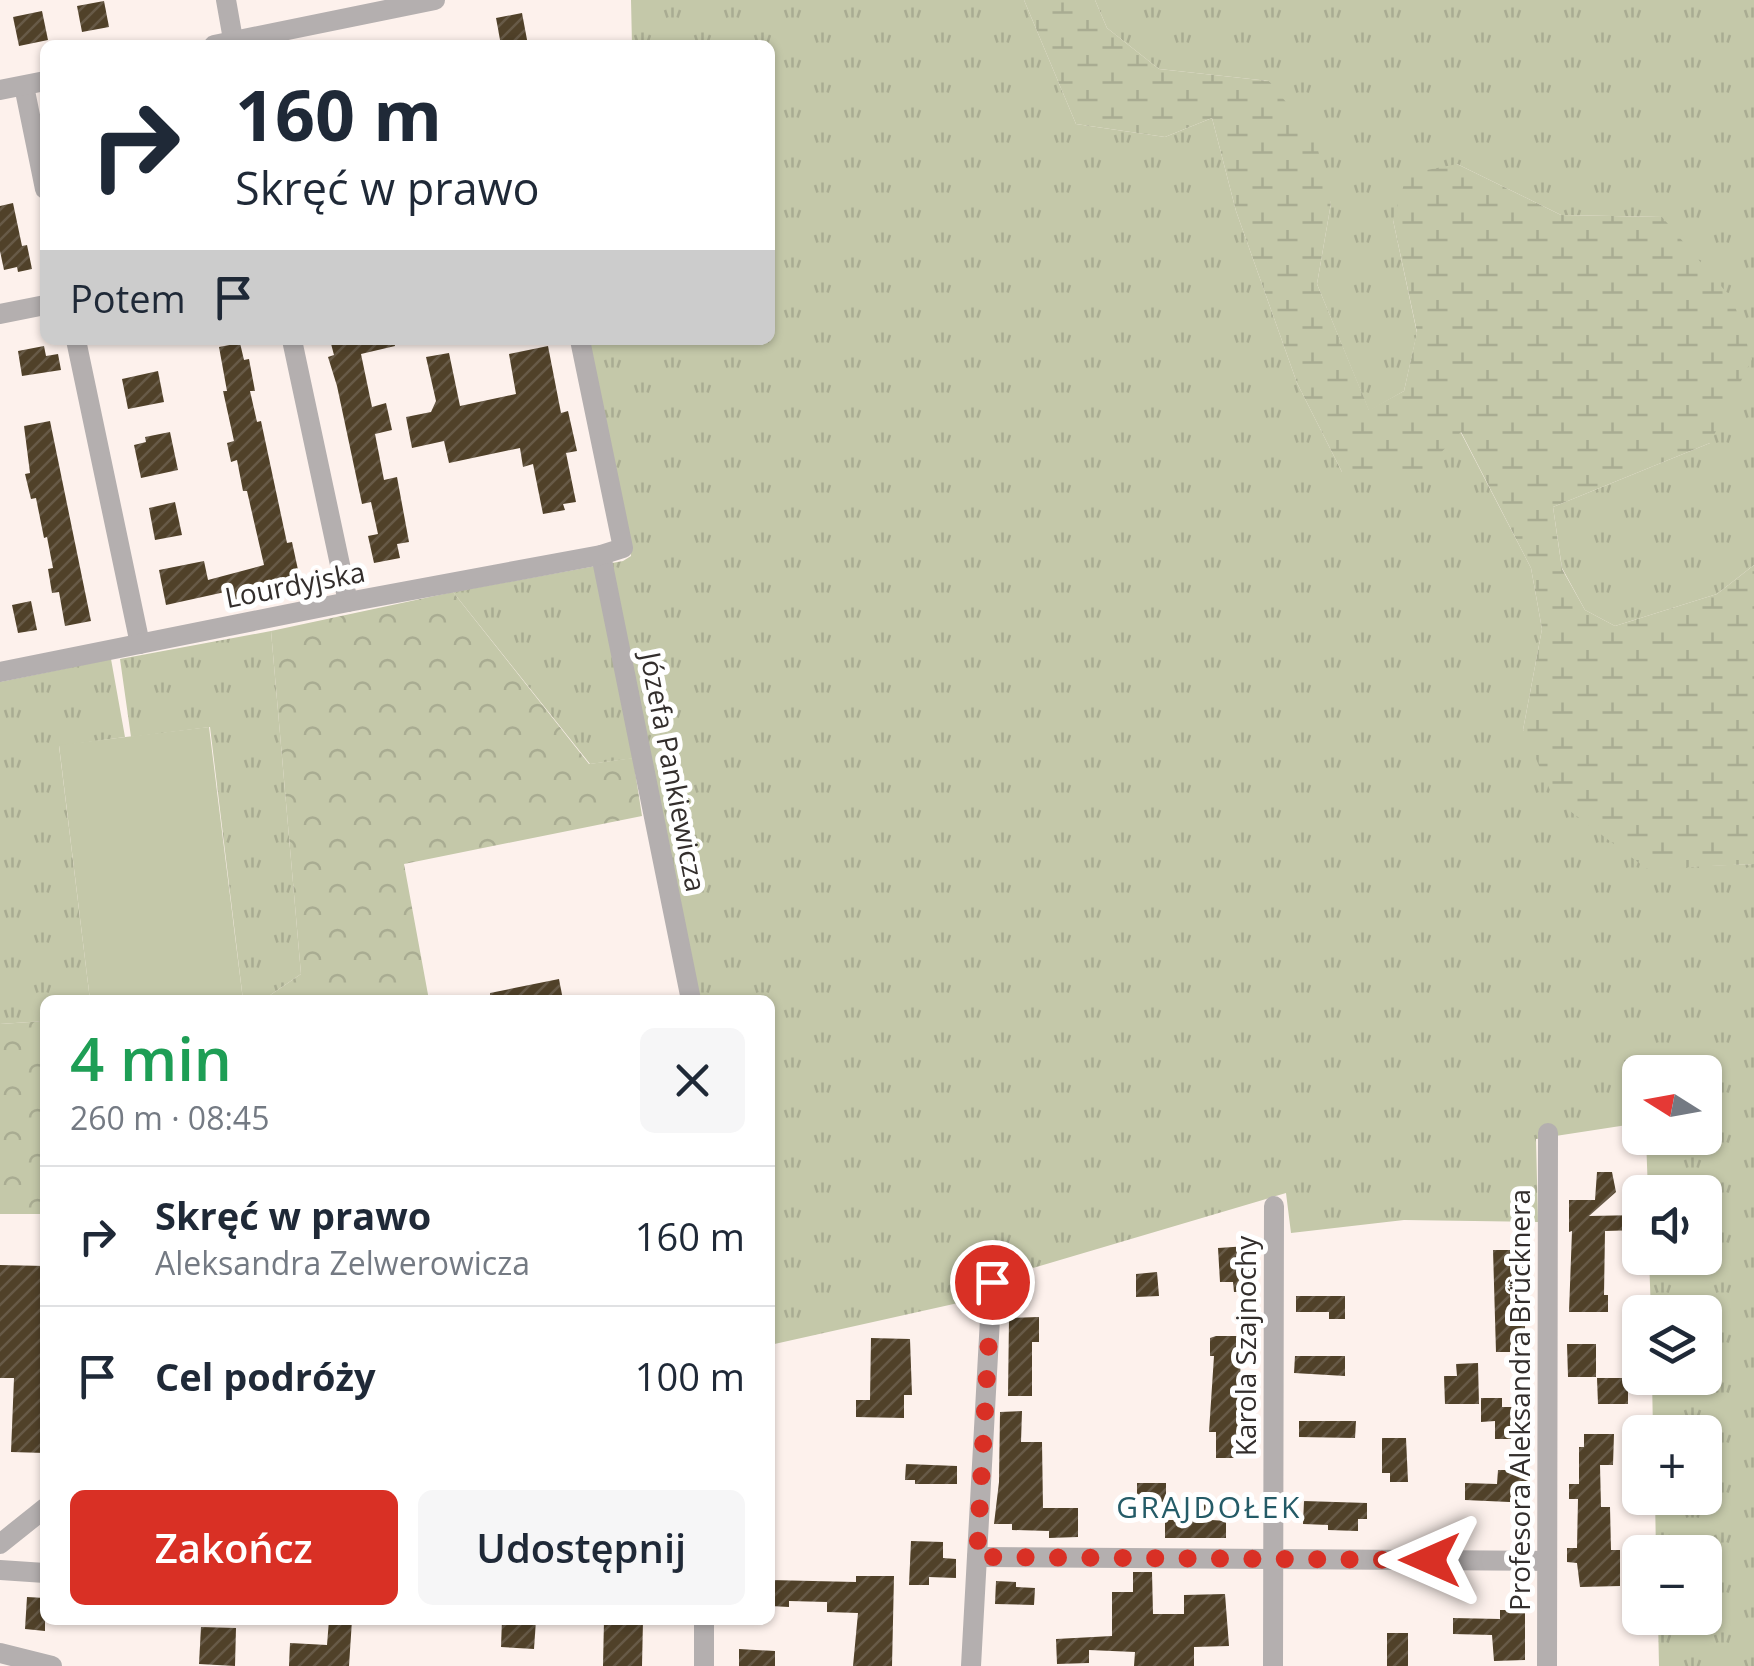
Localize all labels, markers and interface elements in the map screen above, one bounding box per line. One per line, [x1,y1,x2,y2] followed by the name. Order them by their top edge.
[235,66,442,162] text: 160 m
[70,80,200,210] icon: right
[235,157,540,218] text: Skręć w prawo
[206,270,261,325] icon: arrive
[70,272,186,324] text: Potem
[222,552,368,616] street label: Lourdyjska
[632,646,716,895] street label: Józefa Pankiewicza
[70,1017,232,1099] text: 4 min
[640,1028,745,1133] button: close
[1622,1055,1722,1155] north arrow
[1622,1055,1722,1635] map controls
[70,1096,269,1139] text: 260 m · 08:45
[1622,1175,1722,1275] button: sound
[155,1189,431,1241] text: Skręć w prawo
[1500,1189,1538,1611] street label: Profesora Aleksandra Brücknera
[70,1209,125,1264] icon: right
[635,1210,745,1262] text: 160 m
[1226,1235,1264,1456] street label: Karola Szajnochy
[950,1240,1035,1325] pin
[155,1241,530,1284] text: Aleksandra Zelwerowicza
[965,1255,1020,1310] icon: arrive
[1622,1295,1722,1395] button: layers
[70,1349,125,1404] icon: arrive
[155,1350,376,1402] text: Cel podróży
[635,1350,745,1402] text: 100 m
[1622,1415,1722,1515] button: +
[1116,1486,1302,1527] district label: GRAJDOŁEK
[70,1490,398,1605] button: Zakończ
[418,1490,745,1605] button: Udostępnij
[1378,1508,1482,1612] position arrow
[1622,1535,1722,1635] button: −

